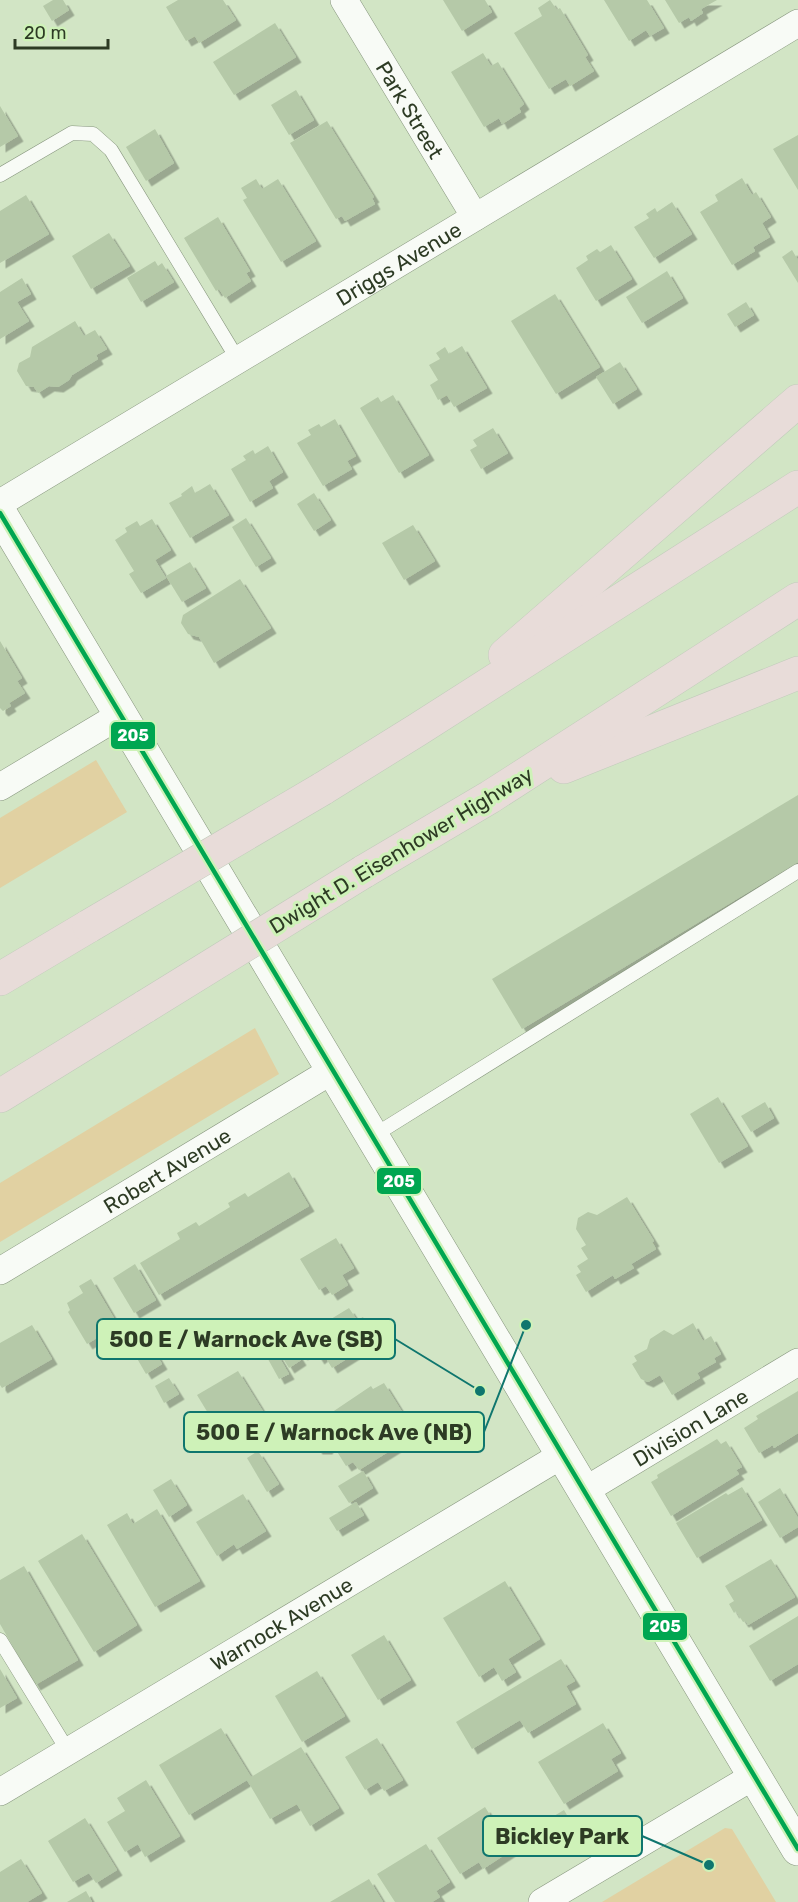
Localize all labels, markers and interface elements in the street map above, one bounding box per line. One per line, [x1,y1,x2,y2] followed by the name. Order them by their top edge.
[15,12,108,50] scale bar
[24,22,66,44] text: 20 m
[371,56,449,163] street label: Park Street
[331,216,466,311] street label: Driggs Avenue
[110,721,156,750] line badge: 205
[117,726,149,745] text: 205
[265,761,538,939] street label: Dwight D. Eisenhower Highway
[99,1122,235,1218] street label: Robert Avenue
[376,1167,422,1195] line badge: 205
[383,1172,415,1191] text: 205
[97,1319,395,1359] callout: 500 E / Warnock Ave (SB)
[109,1326,383,1353] text: 500 E / Warnock Ave (SB)
[628,1383,752,1471] street label: Division Lane
[184,1412,484,1452] callout: 500 E / Warnock Ave (NB)
[196,1419,472,1446] text: 500 E / Warnock Ave (NB)
[206,1571,357,1675] street label: Warnock Avenue
[642,1612,688,1641] line badge: 205
[649,1617,681,1636] text: 205
[483,1816,642,1856] callout: Bickley Park
[495,1823,629,1850] text: Bickley Park

